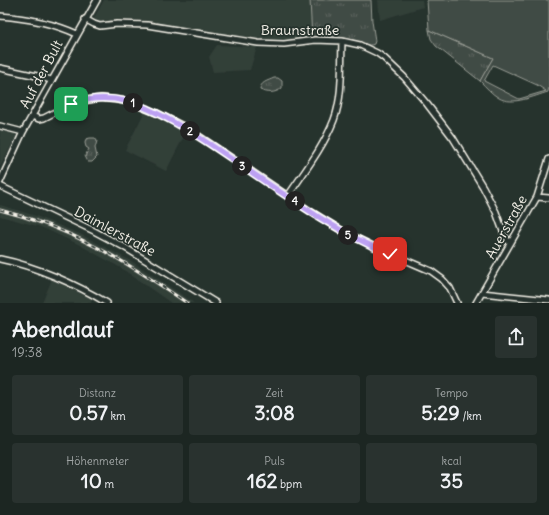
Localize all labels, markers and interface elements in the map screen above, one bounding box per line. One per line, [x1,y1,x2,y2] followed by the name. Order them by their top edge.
[261,21,339,39] street label: Braunstraße
[15,36,67,111] street label: Auf der Bult
[54,87,88,121] pin
[60,93,82,115] icon: arrive
[123,93,143,113] pin: 1
[131,96,135,110] text: 1
[180,121,200,141] pin: 2
[187,124,193,138] text: 2
[232,156,252,176] pin: 3
[239,159,245,173] text: 3
[285,191,305,211] pin: 4
[481,192,531,262] street label: Auerstraße
[292,194,298,208] text: 4
[71,202,159,260] street label: Daimlerstraße
[338,225,358,245] pin: 5
[345,228,351,242] text: 5
[373,237,407,271] pin
[379,243,401,265] icon: check
[12,315,113,343] text: Abendlauf
[495,316,537,358] button: share
[12,344,42,361] text: 19:38
[79,386,116,400] text: Distanz
[266,386,283,400] text: Zeit
[435,386,468,400] text: Tempo
[69,400,108,425] text: 0.57
[254,400,295,425] text: 3:08
[421,400,460,425] text: 5:29
[108,409,126,423] text: km
[460,409,482,423] text: /km
[66,454,129,468] text: Höhenmeter
[264,454,285,468] text: Puls
[442,454,461,468] text: kcal
[81,468,102,493] text: 10
[247,468,277,493] text: 162
[440,468,463,493] text: 35
[102,477,114,491] text: m
[277,477,302,491] text: bpm

